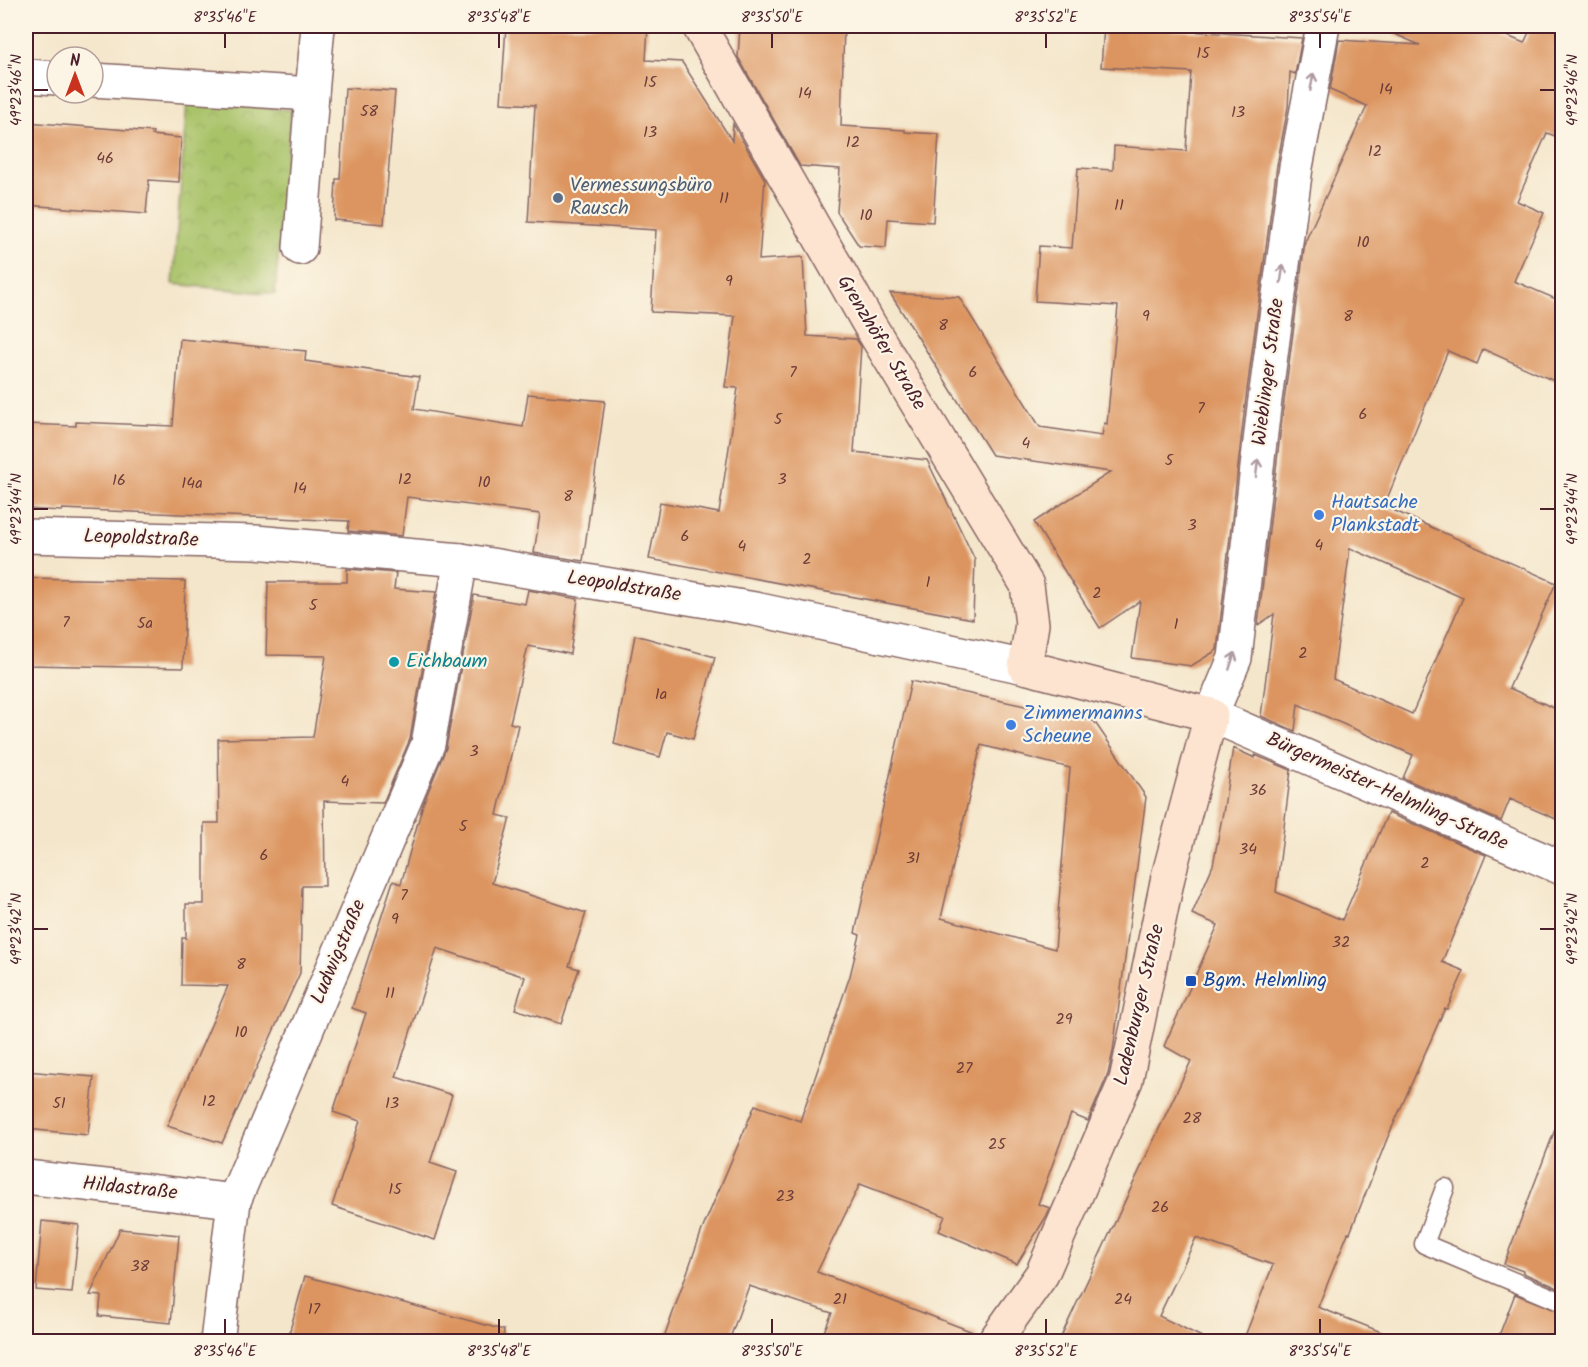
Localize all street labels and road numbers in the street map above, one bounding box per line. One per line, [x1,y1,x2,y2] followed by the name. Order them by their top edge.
[828,269,934,417] street label: Grenzhöfer Straße
[1244,296,1294,448] street label: Wieblinger Straße
[83,521,199,557] street label: Leopoldstraße
[564,562,684,612] street label: Leopoldstraße
[1261,724,1513,860] street label: Bürgermeister-Helmling-Straße
[303,895,375,1009] street label: Ludwigstraße
[1106,921,1174,1089] street label: Ladenburger Straße
[81,1168,179,1210] street label: Hildastraße

